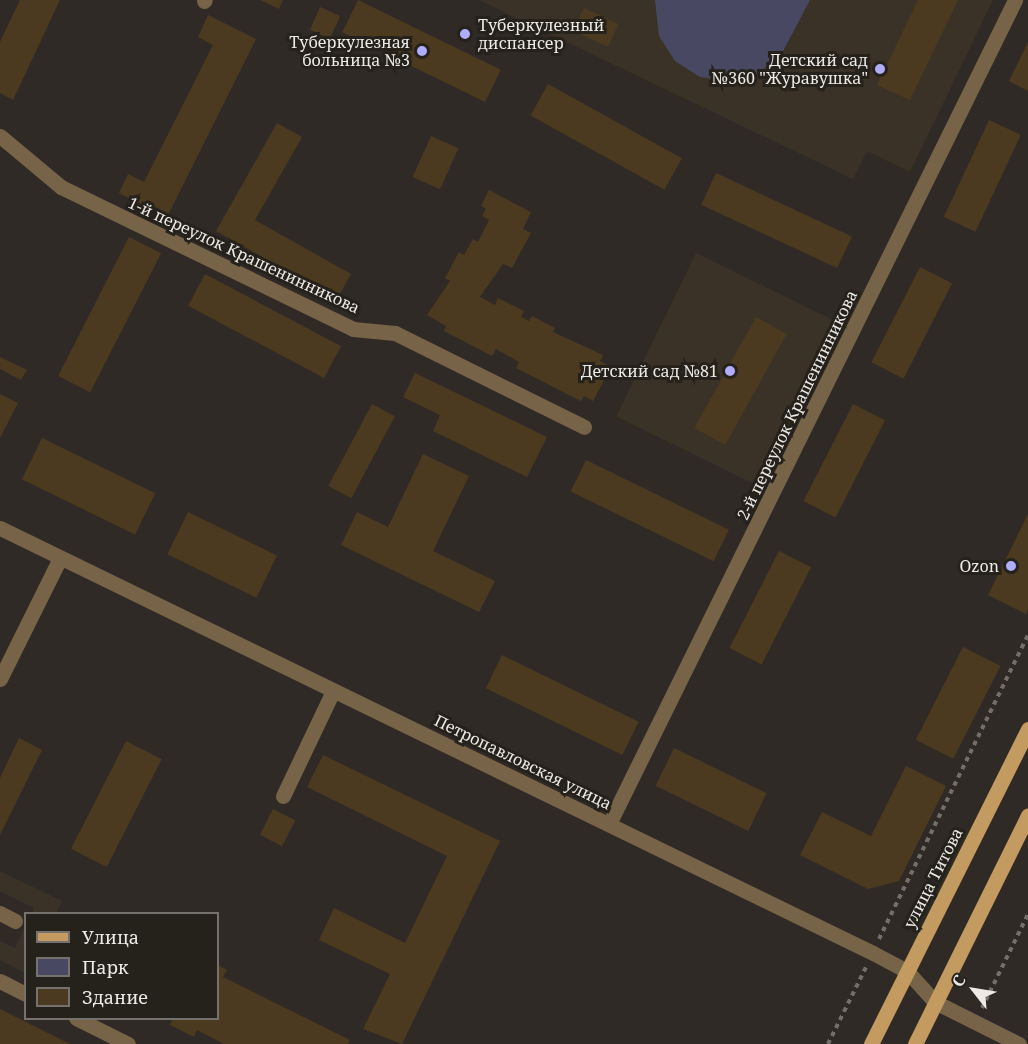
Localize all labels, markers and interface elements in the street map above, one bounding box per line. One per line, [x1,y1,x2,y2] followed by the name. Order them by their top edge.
[478,15,604,53] place label: Туберкулезный диспансер
[456,25,474,43] marker: Туберкулезный диспансер
[289,32,410,70] place label: Туберкулезная больница №3
[415,44,429,58] marker: Туберкулезная больница №3
[712,50,868,88] place label: Детский сад №360 "Журавушка"
[873,62,887,76] marker: Детский сад №360 "Журавушка"
[125,193,363,317] street label: 1-й переулок Крашенинникова
[733,287,861,523] street label: 2-й переулок Крашенинникова
[581,361,718,381] place label: Детский сад №81
[723,364,737,378] marker: Детский сад №81
[959,556,999,576] place label: Ozon
[1004,559,1018,573] marker: Ozon
[431,711,615,813] street label: Петропавловская улица
[899,825,967,931] street label: улица Титова
[24,912,219,1020] legend
[82,925,139,949] text: Улица
[82,955,129,979] text: Парк
[944,960,1004,1020] north arrow
[946,971,971,991] text: С
[82,985,148,1009] text: Здание

